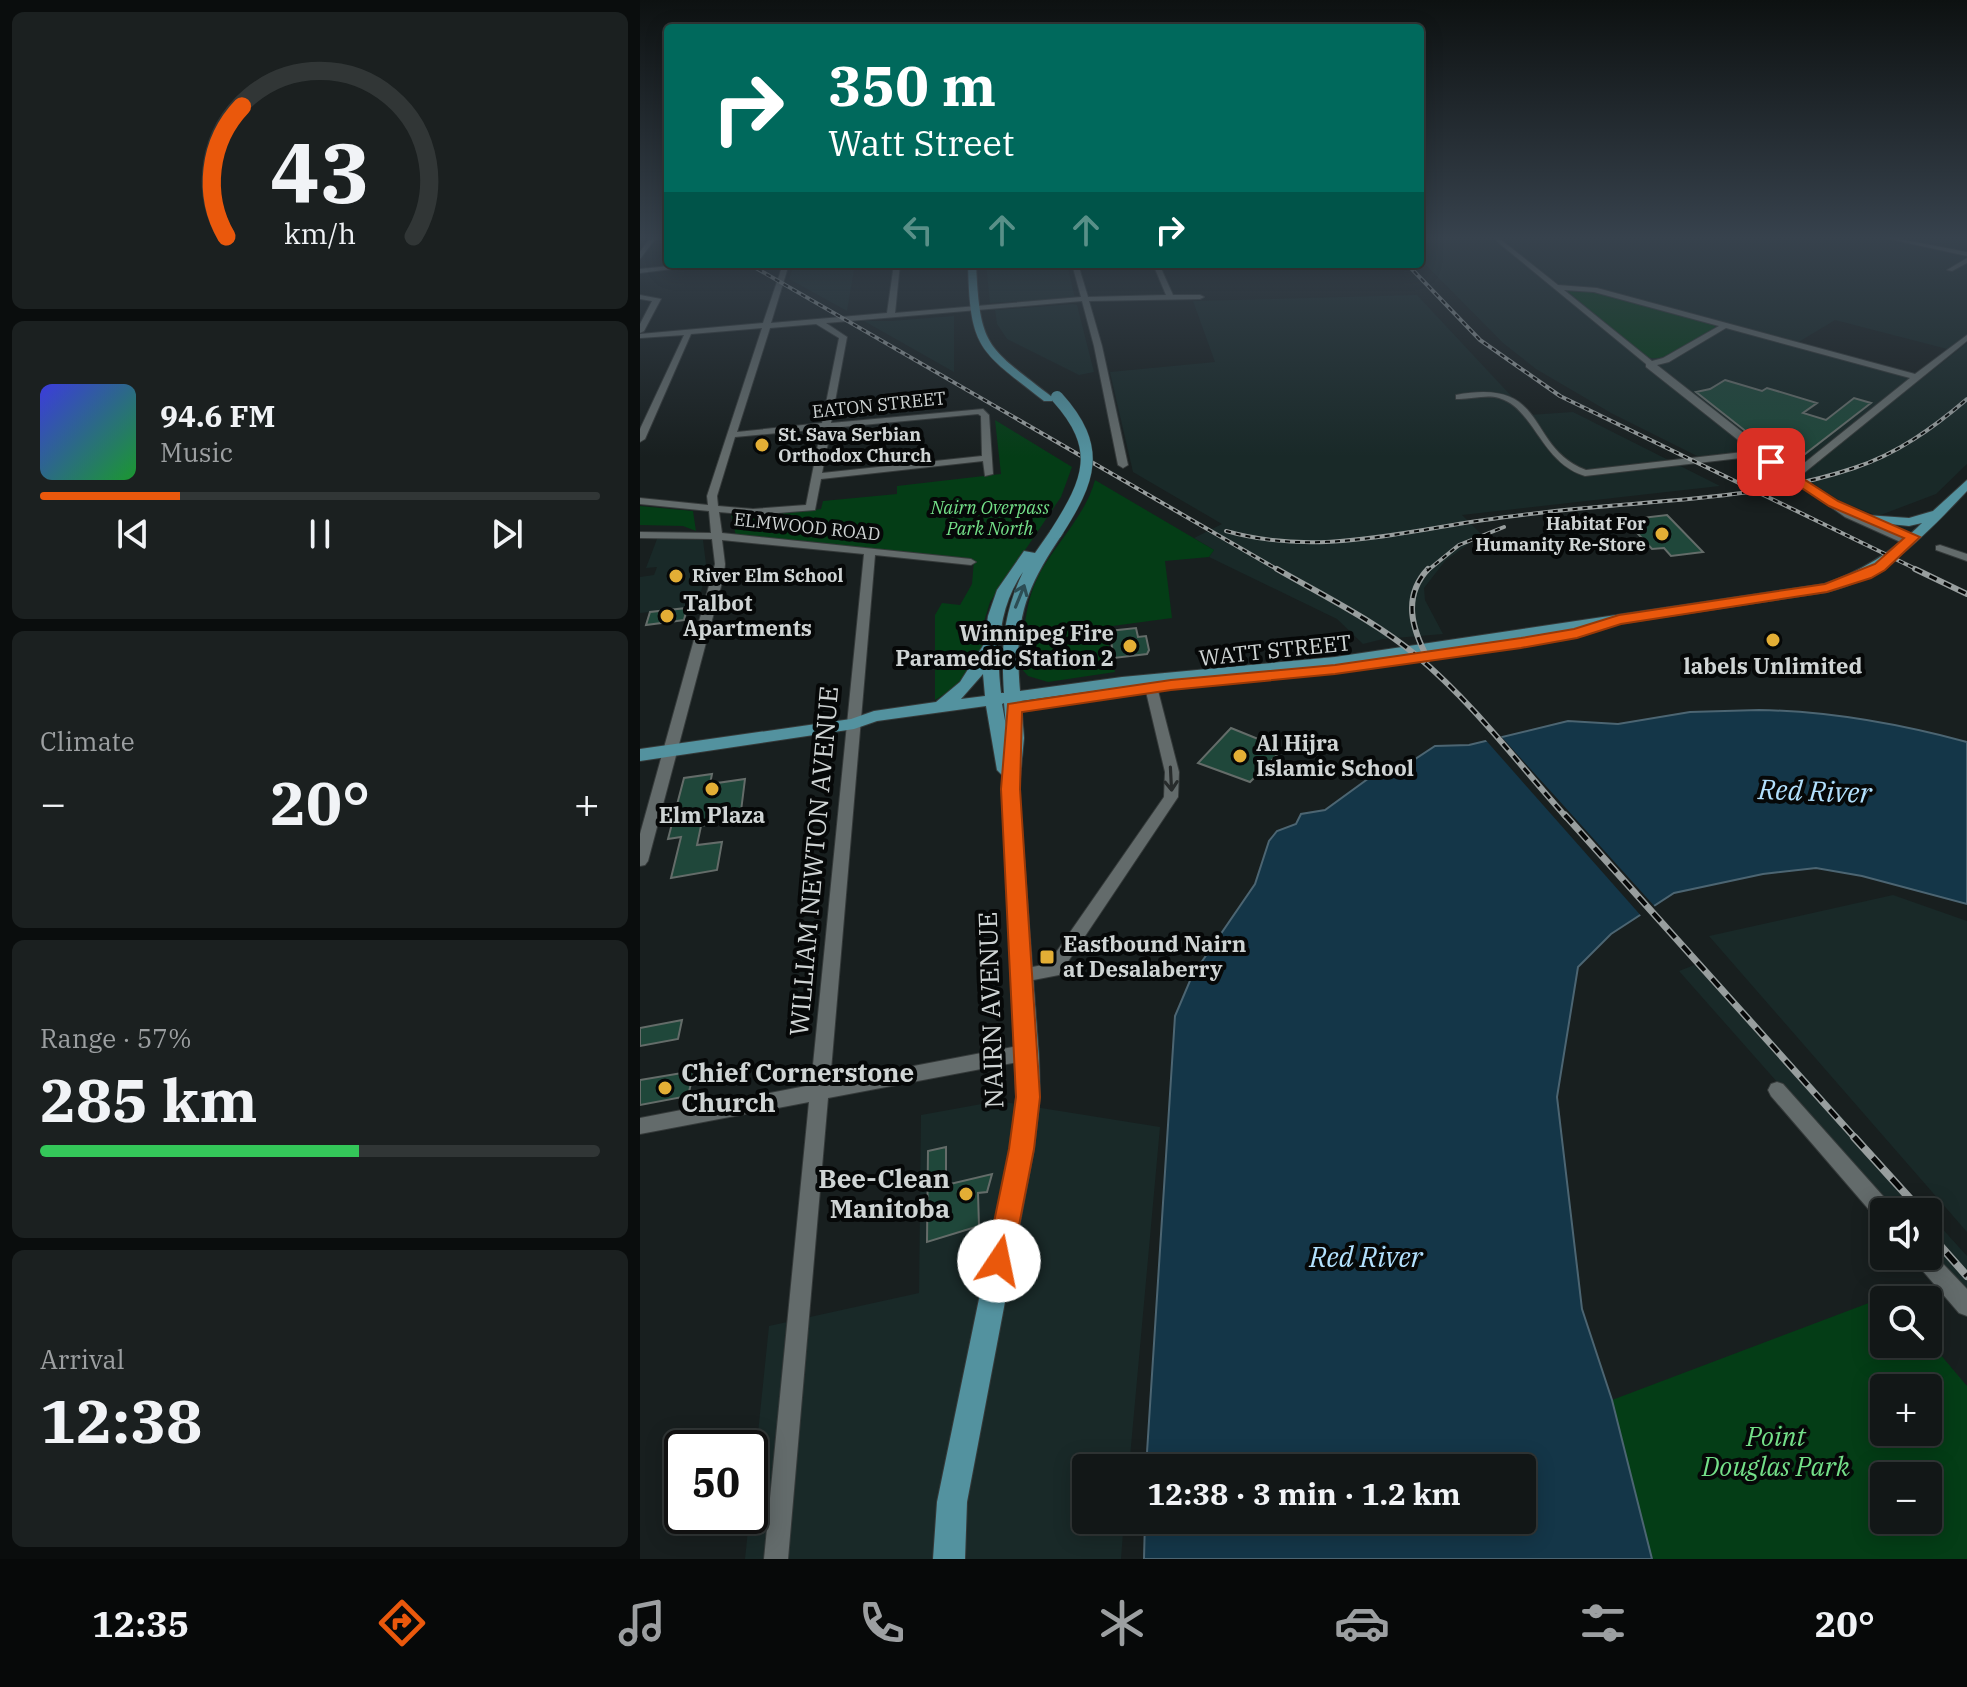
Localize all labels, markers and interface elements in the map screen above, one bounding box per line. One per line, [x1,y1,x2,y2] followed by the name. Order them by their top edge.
[828,49,996,121] text: 350 m
[696,56,800,160] icon: right
[270,117,370,225] text: 43
[828,119,1015,166] text: Watt Street
[896,208,940,252] icon: left
[980,208,1024,252] icon: ahead
[1064,208,1108,252] icon: ahead
[1148,208,1192,252] icon: right
[284,215,356,252] text: km/h
[811,386,947,423] street label: EATON STREET
[160,396,275,435] text: 94.6 FM
[778,423,932,467] place label: St. Sava Serbian Orthodox Church
[1737,428,1805,496] pin
[160,435,233,469] text: Music
[753,436,771,454] marker: St. Sava Serbian Orthodox Church
[1749,440,1793,484] icon: arrive
[930,496,1050,540] park label: Nairn Overpass Park North
[733,507,881,546] street label: ELMWOOD ROAD
[111,512,155,556] icon: previous
[298,512,342,556] icon: pause
[485,512,529,556] icon: next
[1475,512,1646,556] place label: Habitat For Humanity Re-Store
[1653,525,1671,543] marker: Habitat For Humanity Re-Store
[692,564,844,587] place label: River Elm School
[667,567,685,585] marker: River Elm School
[1014,584,1029,609] one-way arrow
[683,588,812,642] place label: Talbot Apartments
[658,607,676,625] marker: Talbot Apartments
[895,618,1114,672] place label: Winnipeg Fire Paramedic Station 2
[1197,627,1353,672] street label: WATT STREET
[1764,631,1782,649] marker: labels Unlimited
[1121,637,1139,655] marker: Winnipeg Fire Paramedic Station 2
[1684,651,1863,680] place label: labels Unlimited
[781,684,845,1037] street label: WILLIAM NEWTON AVENUE
[40,724,135,758] text: Climate
[1256,728,1414,782] place label: Al Hijra Islamic School
[1231,747,1249,765] marker: Al Hijra Islamic School
[270,763,370,842] text: 20°
[1164,765,1179,792] one-way arrow
[1757,770,1873,811] water label: Red River
[40,774,66,831] text: −
[574,774,600,831] text: +
[703,780,721,798] marker: Elm Plaza
[659,800,765,829] place label: Elm Plaza
[970,911,1010,1109] street label: NAIRN AVENUE
[1063,929,1246,983] place label: Eastbound Nairn at Desalaberry
[1038,948,1056,966] marker: Eastbound Nairn at Desalaberry
[40,1021,192,1055] text: Range · 57%
[681,1055,914,1119] place label: Chief Cornerstone Church
[40,1060,258,1139] text: 285 km
[656,1079,674,1097] marker: Chief Cornerstone Church
[818,1161,950,1225] place label: Bee-Clean Manitoba
[957,1185,975,1203] marker: Bee-Clean Manitoba
[1870,1198,1942,1534] map controls
[1870,1198,1942,1270] button: sound
[957,1219,1041,1303] position arrow
[1308,1238,1424,1275] water label: Red River
[1870,1286,1942,1358] button: search
[40,1342,125,1376] text: Arrival
[1870,1374,1942,1446] button: +
[40,1381,202,1460] text: 12:38
[1701,1419,1850,1483] park label: Point Douglas Park
[664,1430,768,1534] speed limit sign: 50
[1870,1462,1942,1534] button: −
[1147,1474,1461,1513] text: 12:38 · 3 min · 1.2 km
[374,1595,430,1651] icon: directions
[614,1595,670,1651] icon: music
[854,1595,910,1651] icon: phone
[1094,1595,1150,1651] icon: climate
[1334,1595,1390,1651] icon: car
[1575,1595,1631,1651] icon: filters
[92,1600,189,1647] text: 12:35
[1815,1600,1875,1647] text: 20°

